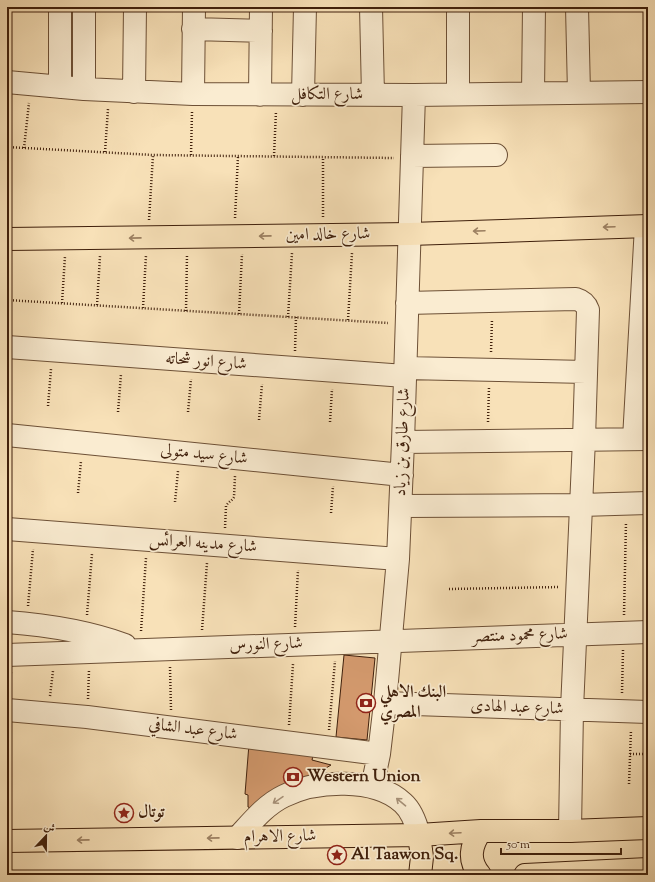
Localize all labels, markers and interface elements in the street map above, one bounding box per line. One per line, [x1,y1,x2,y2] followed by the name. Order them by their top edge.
[291,83,363,107] street label: شارع التكافل
[285,222,371,248] street label: شارع خالد امين
[603,223,616,231] one-way arrow
[473,228,486,235] one-way arrow
[259,232,272,240] one-way arrow
[129,234,142,241] one-way arrow
[164,347,248,377] street label: شارع انور شحاته
[389,387,417,497] street label: شارع طارق بن زياد
[159,438,249,472] street label: شارع سيد متولى
[148,528,258,560] street label: شارع مدينه العرائس
[470,622,568,650] street label: شارع محمود منتصر
[229,632,303,658] street label: شارع النورس
[379,681,446,725] place label: البنك الاهلي المصري
[355,692,377,714] bank icon: البنك الاهلي المصري
[470,694,564,722] street label: شارع عبد الهادى
[147,713,239,748] street label: شارع عبد الشافي
[307,765,422,789] place label: Western Union
[282,766,304,788] bank icon: Western Union
[273,796,284,804] one-way arrow
[395,797,406,806] one-way arrow
[138,801,165,825] place label: توتال
[113,802,135,824] place icon: توتال
[26,816,66,856] north arrow
[41,818,58,837] text: ش
[243,824,317,851] street label: شارع الاهرام
[449,829,462,836] one-way arrow
[501,830,621,856] scale bar
[207,834,220,842] one-way arrow
[77,836,90,844] one-way arrow
[506,836,530,854] text: 50 m
[351,843,458,867] place label: Al Taawon Sq.
[326,844,348,866] place icon: Al Taawon Sq.

